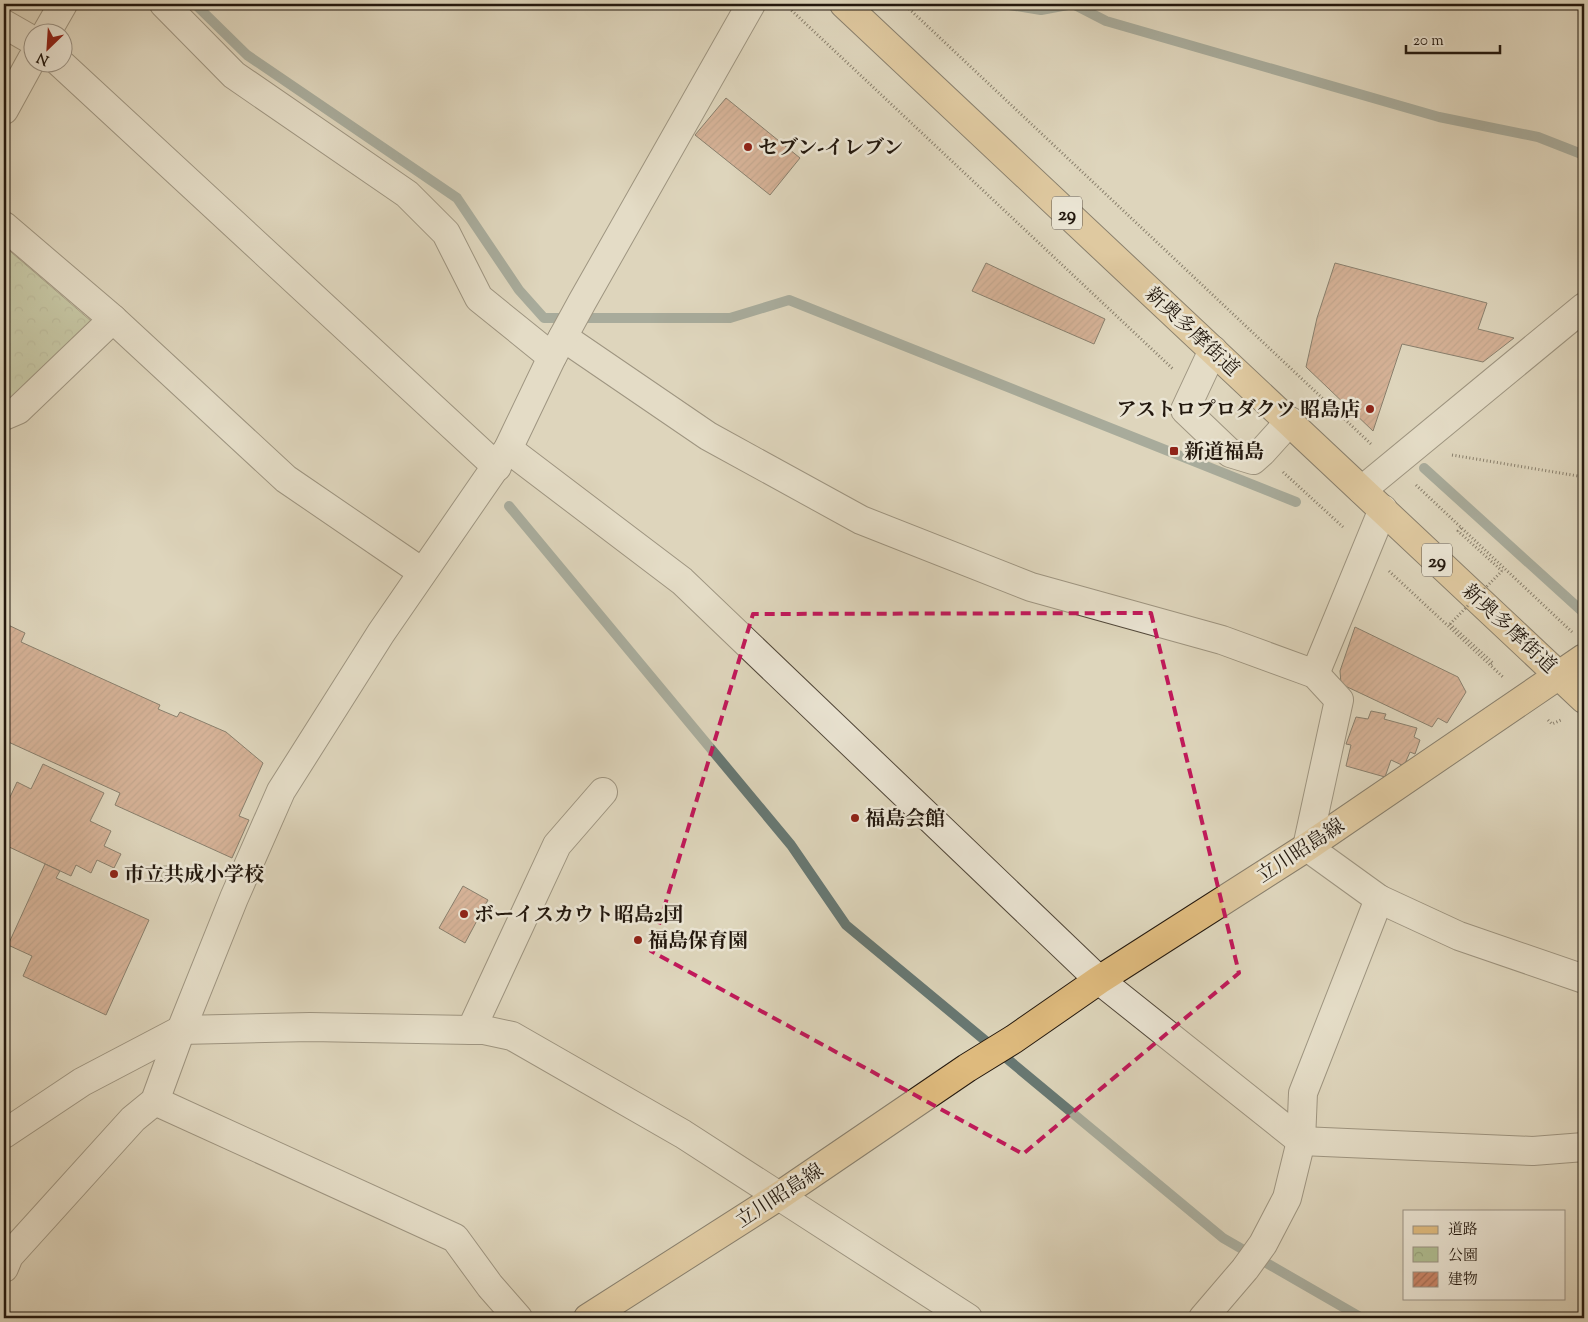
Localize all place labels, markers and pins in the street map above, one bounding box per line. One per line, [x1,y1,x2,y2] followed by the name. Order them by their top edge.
[758,135,903,164] place label: セブン-イレブン
[742,141,754,153] marker: セブン-イレブン
[1117,397,1360,426] place label: アストロプロダクツ 昭島店
[1364,403,1376,415] marker: アストロプロダクツ 昭島店
[1184,439,1264,468] place label: 新道福島
[1168,445,1180,457] marker: 新道福島
[865,806,945,835] place label: 福島会館
[849,812,861,824] marker: 福島会館
[124,862,264,891] place label: 市立共成小学校
[108,868,120,880] marker: 市立共成小学校
[474,902,683,931] place label: ボーイスカウト昭島2団
[458,908,470,920] marker: ボーイスカウト昭島2団
[648,928,748,957] place label: 福島保育園
[632,934,644,946] marker: 福島保育園

